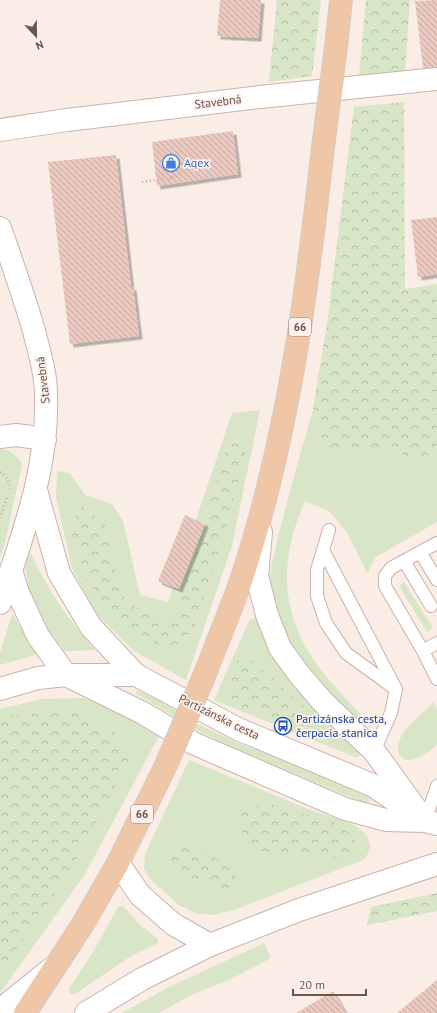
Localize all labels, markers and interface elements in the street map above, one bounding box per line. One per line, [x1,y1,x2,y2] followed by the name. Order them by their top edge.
[16,16,56,56] north arrow
[34,37,46,53] text: N
[194,91,242,112] street label: Stavebná
[161,153,181,173] shop icon: Aqex
[184,155,209,170] place label: Aqex
[289,318,311,336] road number: 66
[32,356,53,404] street label: Stavebná
[176,690,262,743] street label: Partizánska cesta
[296,711,387,740] place label: Partizánska cesta, čerpacia stanica
[273,716,293,736] bus stop icon: Partizánska cesta, čerpacia stanica
[131,805,153,823] road number: 66
[293,971,366,997] scale bar
[299,977,325,992] text: 20 m

